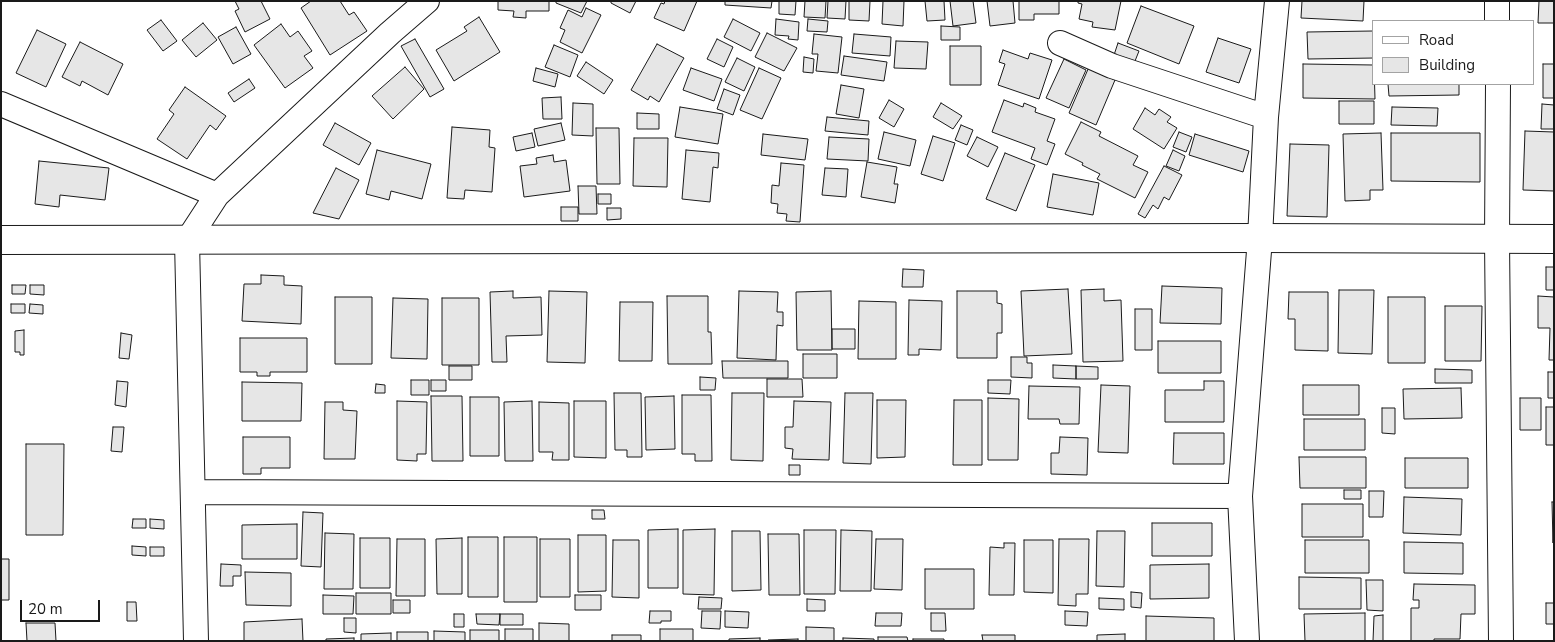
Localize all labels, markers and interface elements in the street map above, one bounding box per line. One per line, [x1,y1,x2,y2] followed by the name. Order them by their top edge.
[1372,20,1535,85] legend
[1419,30,1454,50] text: Road
[1419,55,1475,75] text: Building
[22,590,102,622] scale bar
[28,599,63,619] text: 20 m

